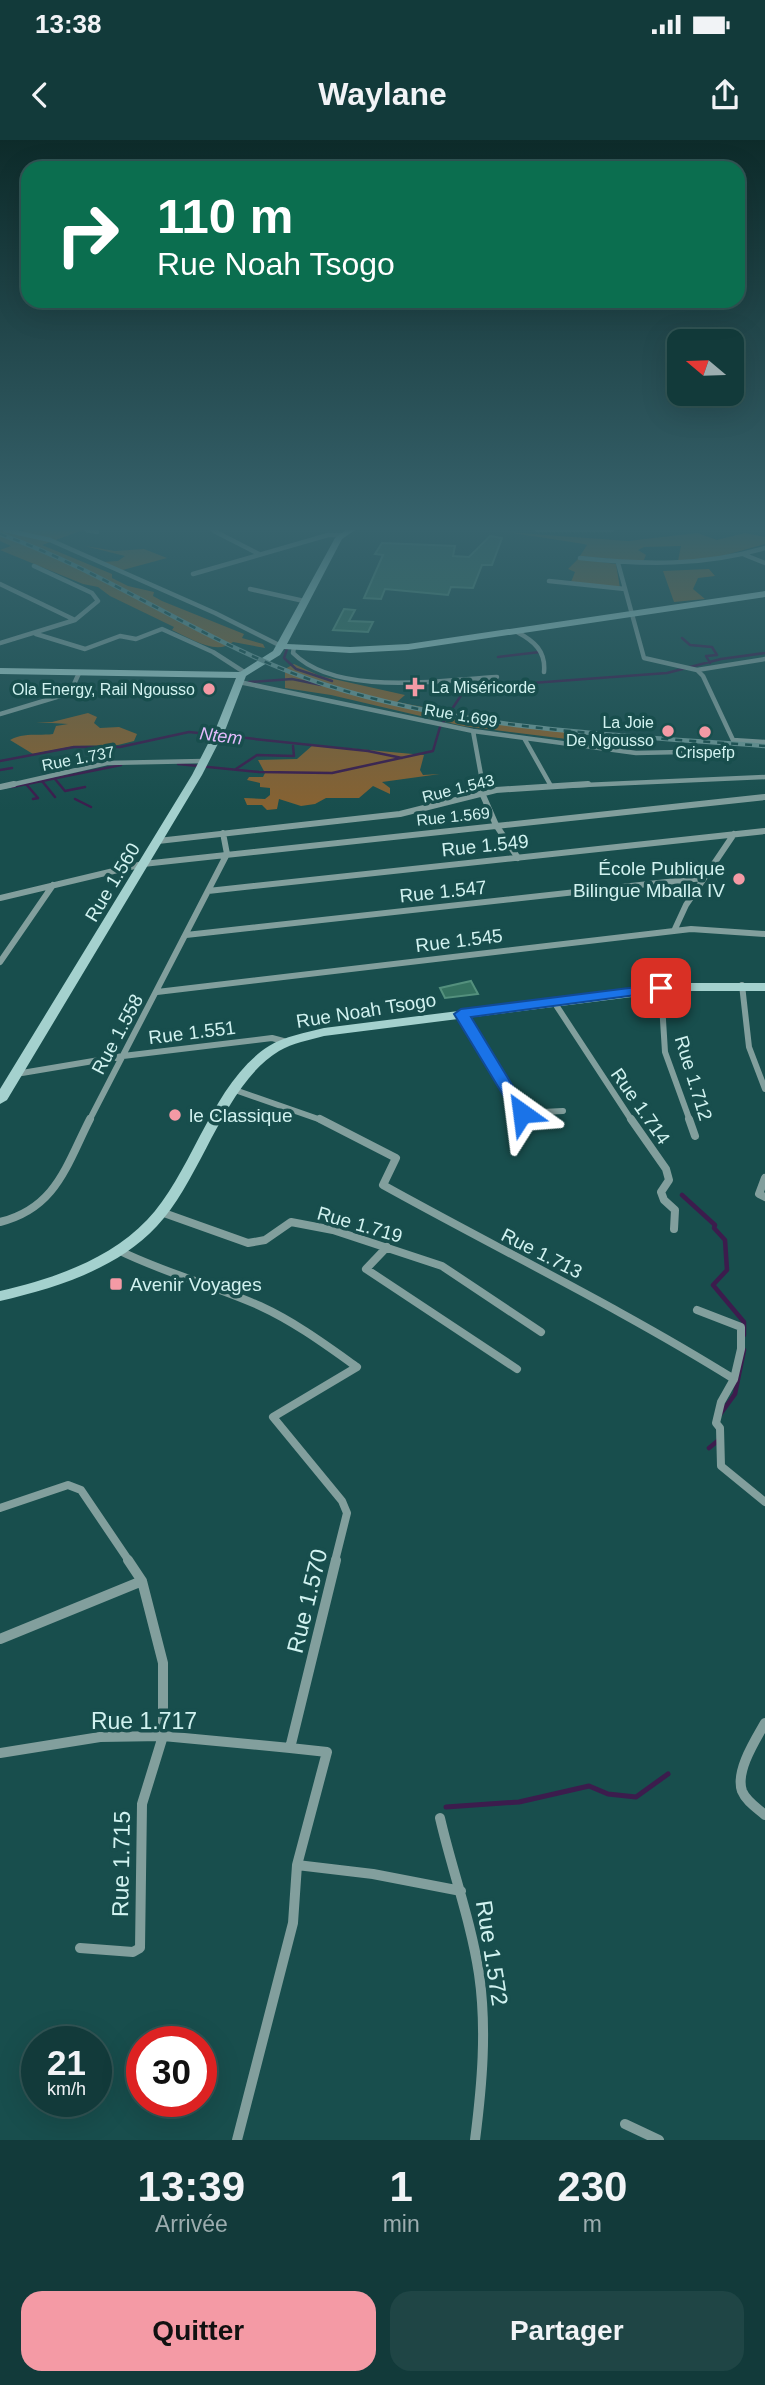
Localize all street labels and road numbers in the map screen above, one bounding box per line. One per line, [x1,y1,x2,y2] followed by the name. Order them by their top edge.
[423,701,499,730] street label: Rue 1.699
[40,743,116,774] street label: Rue 1.737
[420,771,496,806] street label: Rue 1.543
[415,804,491,829] street label: Rue 1.569
[440,830,530,861] street label: Rue 1.549
[81,839,144,925] street label: Rue 1.560
[398,876,488,907] street label: Rue 1.547
[414,925,504,956] street label: Rue 1.545
[295,989,437,1032] street label: Rue Noah Tsogo
[88,991,147,1078] street label: Rue 1.558
[147,1017,237,1048] street label: Rue 1.551
[671,1033,716,1123] street label: Rue 1.712
[607,1064,675,1149] street label: Rue 1.714
[315,1202,405,1247] street label: Rue 1.719
[498,1224,586,1283] street label: Rue 1.713
[282,1546,332,1656] street label: Rue 1.570
[91,1708,197,1734] street label: Rue 1.717
[107,1811,135,1917] street label: Rue 1.715
[471,1899,513,2007] street label: Rue 1.572

